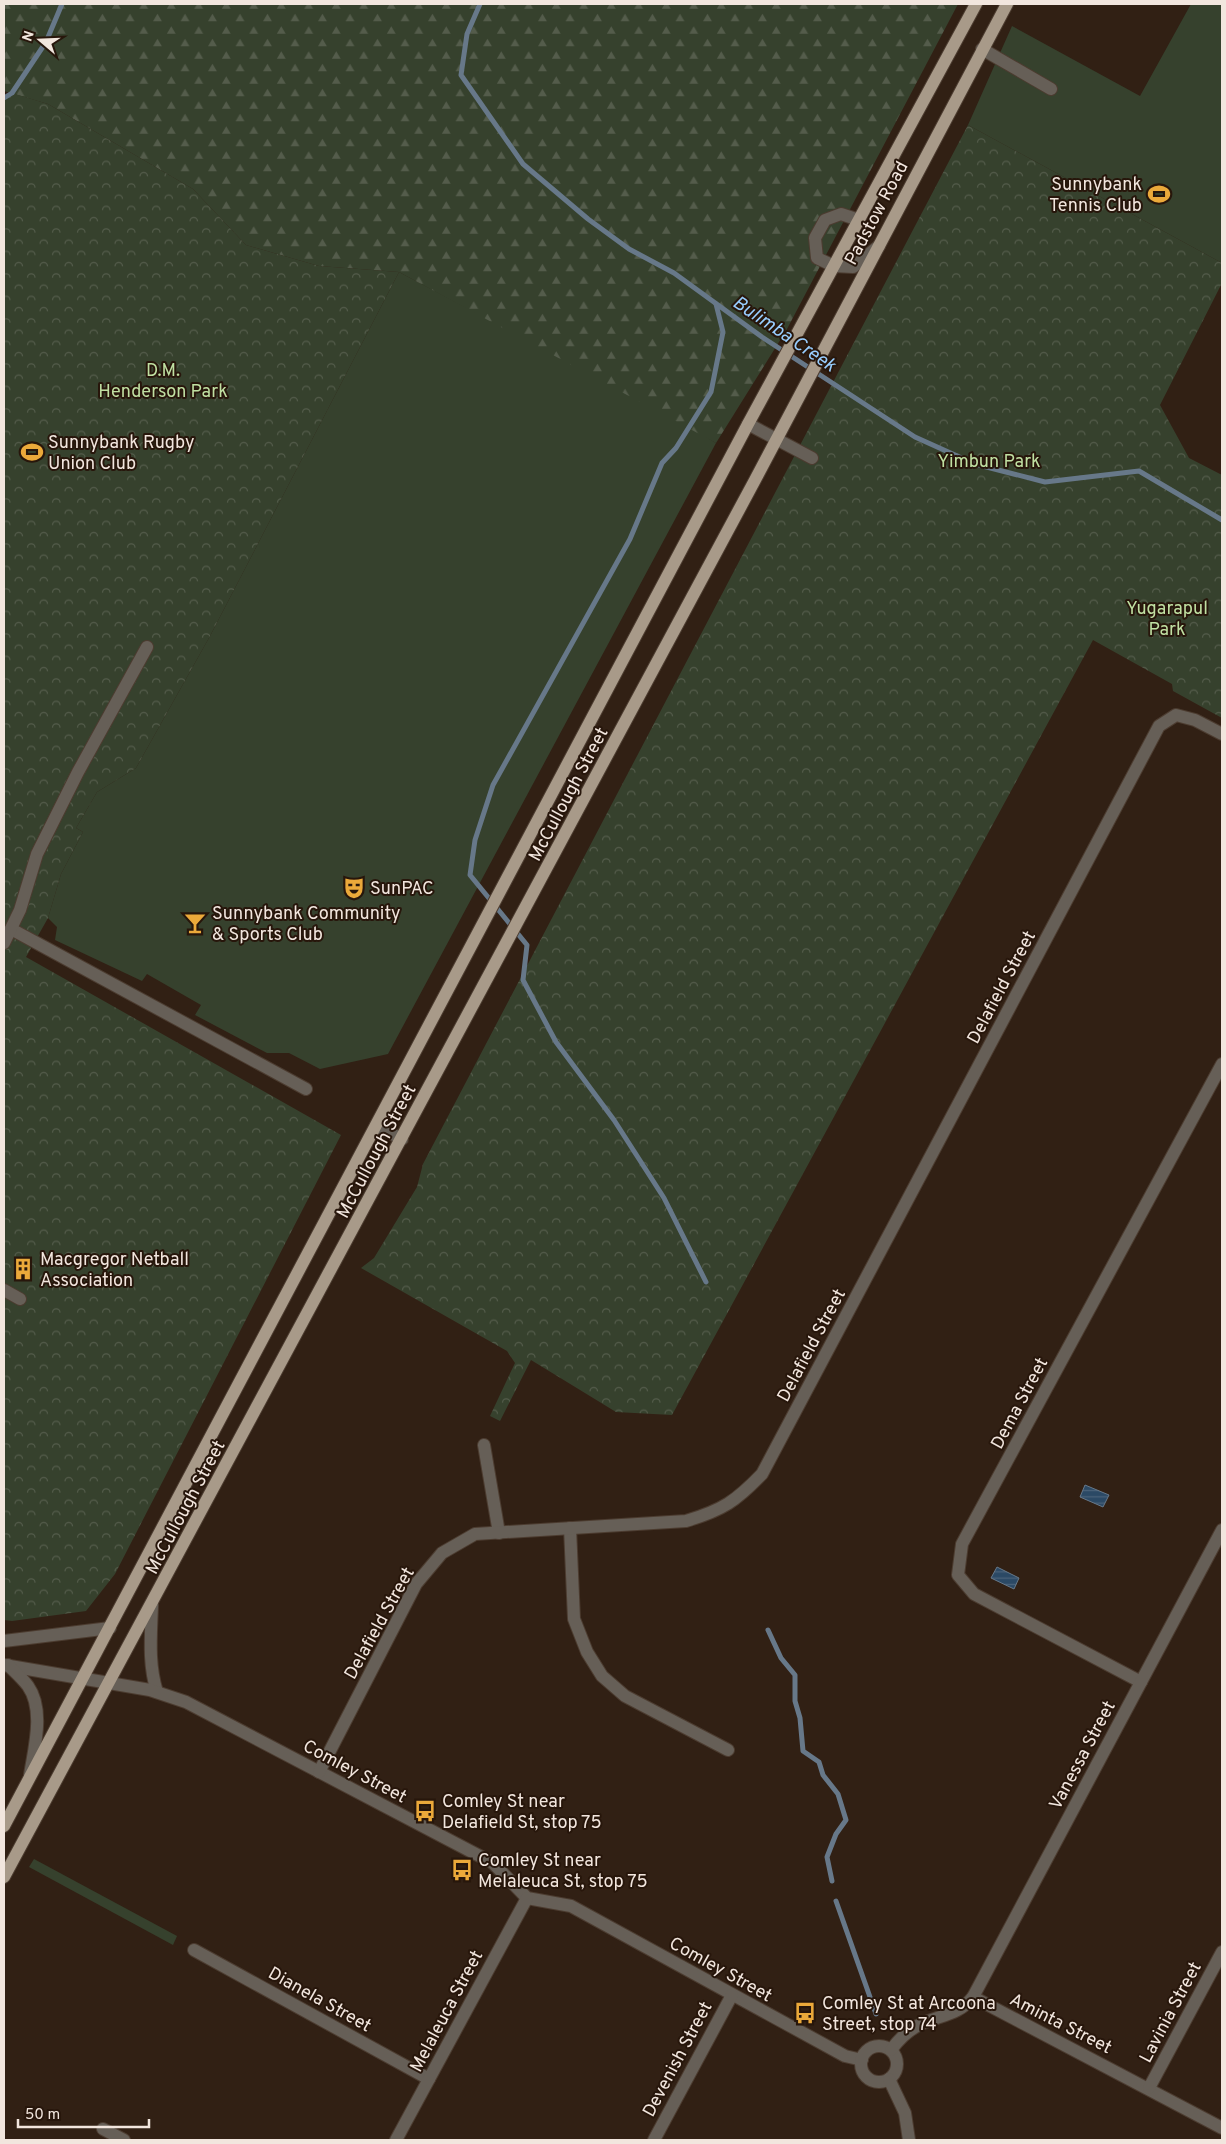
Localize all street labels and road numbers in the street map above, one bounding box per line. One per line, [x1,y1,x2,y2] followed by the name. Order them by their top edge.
[840,158,914,270] street label: Padstow Road
[524,724,614,866] street label: McCullough Street
[963,927,1042,1048] street label: Delafield Street
[332,1081,422,1223] street label: McCullough Street
[773,1285,852,1406] street label: Delafield Street
[987,1354,1054,1453] street label: Dema Street
[141,1437,231,1579] street label: McCullough Street
[340,1564,421,1684] street label: Delafield Street
[1045,1697,1122,1814] street label: Vanessa Street
[298,1735,410,1809] street label: Comley Street
[665,1933,776,2008] street label: Comley Street
[406,1947,489,2077] street label: Melaleuca Street
[1135,1958,1208,2067] street label: Lavinia Street
[264,1962,375,2038] street label: Dianela Street
[1005,1989,1115,2060] street label: Aminta Street
[638,1998,718,2121] street label: Devenish Street

